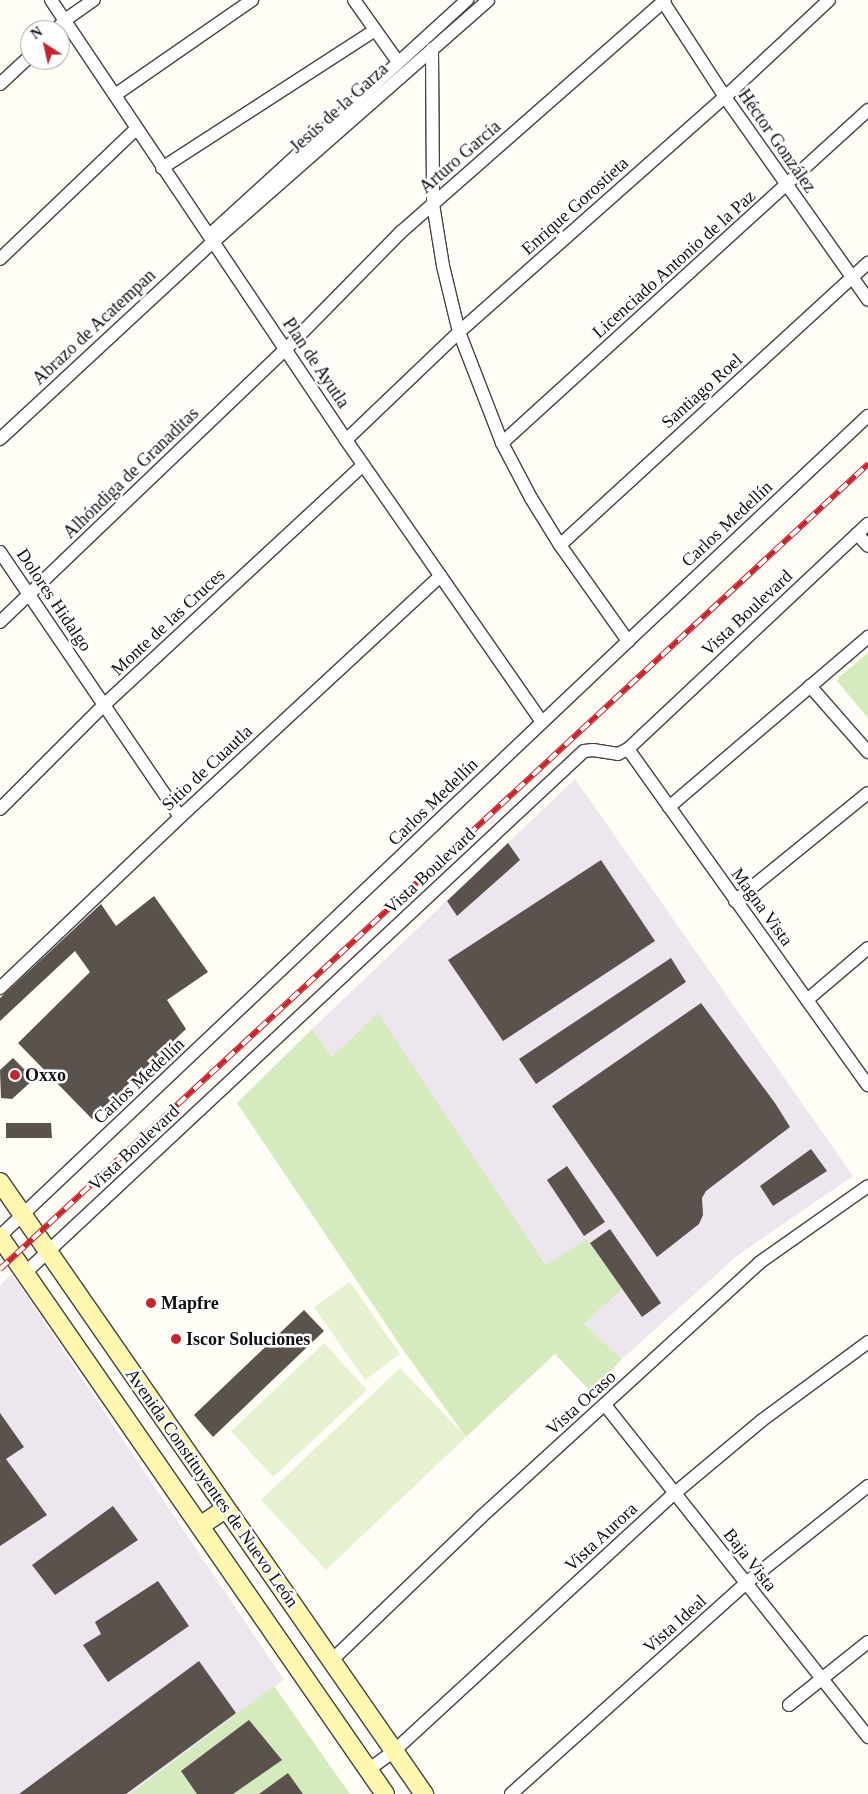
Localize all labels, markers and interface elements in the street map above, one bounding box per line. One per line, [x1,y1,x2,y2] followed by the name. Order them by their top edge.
[20,20,70,70] north arrow
[28,24,45,42] text: N
[286,58,392,158] street label: Jesús de la Garza
[733,85,821,197] street label: Héctor González
[415,116,505,198] street label: Arturo García
[517,152,633,260] street label: Enrique Gorostieta
[588,185,760,343] street label: Licenciado Antonio de la Paz
[28,264,160,390] street label: Abrazo de Acatempan
[278,313,354,413] street label: Plan de Ayutla
[657,349,747,433] street label: Santiago Roel
[59,403,203,543] street label: Alhóndiga de Granaditas
[677,476,777,572] street label: Carlos Medellín
[12,544,96,656] street label: Dolores Hidalgo
[107,564,229,680] street label: Monte de las Cruces
[697,565,797,661] street label: Vista Boulevard
[157,721,257,815] street label: Sitio de Cuautla
[384,754,482,850] street label: Carlos Medellín
[380,823,480,919] street label: Vista Boulevard
[726,864,798,950] street label: Magna Vista
[89,1033,189,1129] street label: Carlos Medellín
[25,1064,66,1086] place label: Oxxo
[9,1069,21,1081] marker: Oxxo
[84,1100,184,1196] street label: Vista Boulevard
[161,1292,219,1314] place label: Mapfre
[145,1297,157,1309] marker: Mapfre
[186,1328,311,1350] place label: Iscor Soluciones
[170,1333,182,1345] marker: Iscor Soluciones
[121,1364,303,1612] street label: Avenida Constituyentes de Nuevo León
[542,1366,620,1440] street label: Vista Ocaso
[560,1498,642,1576] street label: Vista Aurora
[719,1524,781,1596] street label: Baja Vista
[639,1590,711,1658] street label: Vista Ideal

